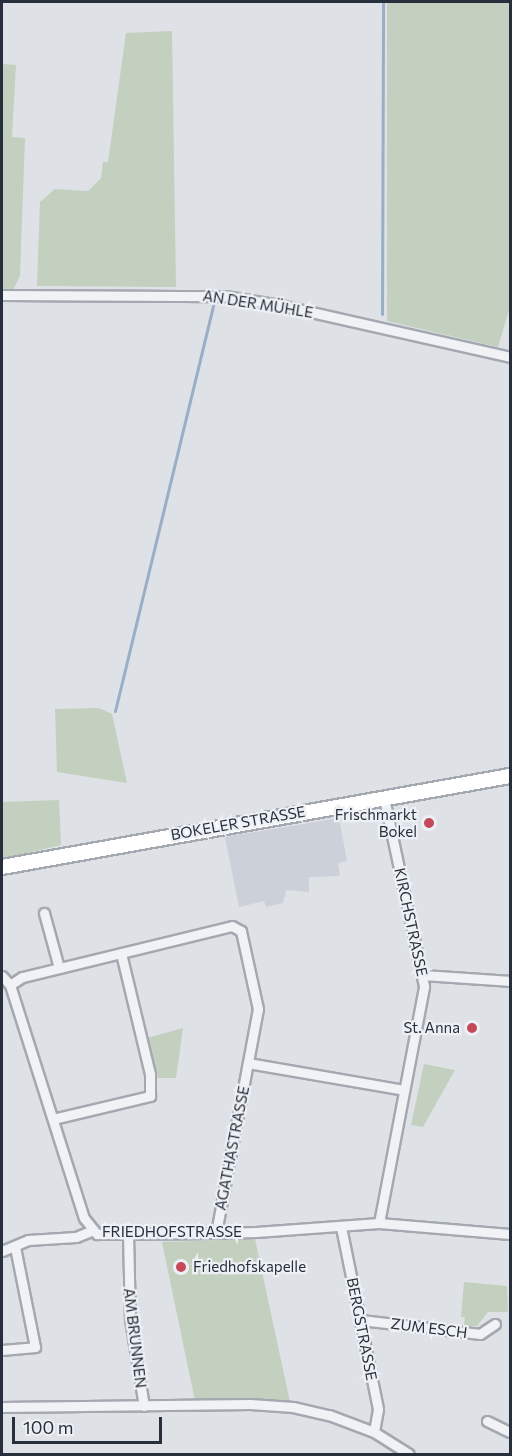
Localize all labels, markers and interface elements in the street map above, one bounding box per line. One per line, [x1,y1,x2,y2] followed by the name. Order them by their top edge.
[202,286,314,322] street label: AN DER MÜHLE
[169,802,307,844] street label: BOKELER STRASSE
[335,805,417,840] place label: Frischmarkt Bokel
[422,816,436,830] marker: Frischmarkt Bokel
[391,866,431,978] street label: KIRCHSTRASSE
[403,1019,460,1037] place label: St. Anna
[465,1021,479,1035] marker: St. Anna
[211,1084,253,1212] street label: AGATHASTRASSE
[102,1223,242,1241] street label: FRIEDHOFSTRASSE
[193,1258,306,1276] place label: Friedhofskapelle
[174,1260,188,1274] marker: Friedhofskapelle
[343,1276,381,1382] street label: BERGSTRASSE
[120,1287,150,1389] street label: AM BRUNNEN
[390,1314,468,1342] street label: ZUM ESCH
[15,1405,165,1443] scale bar
[23,1416,73,1438] text: 100 m

